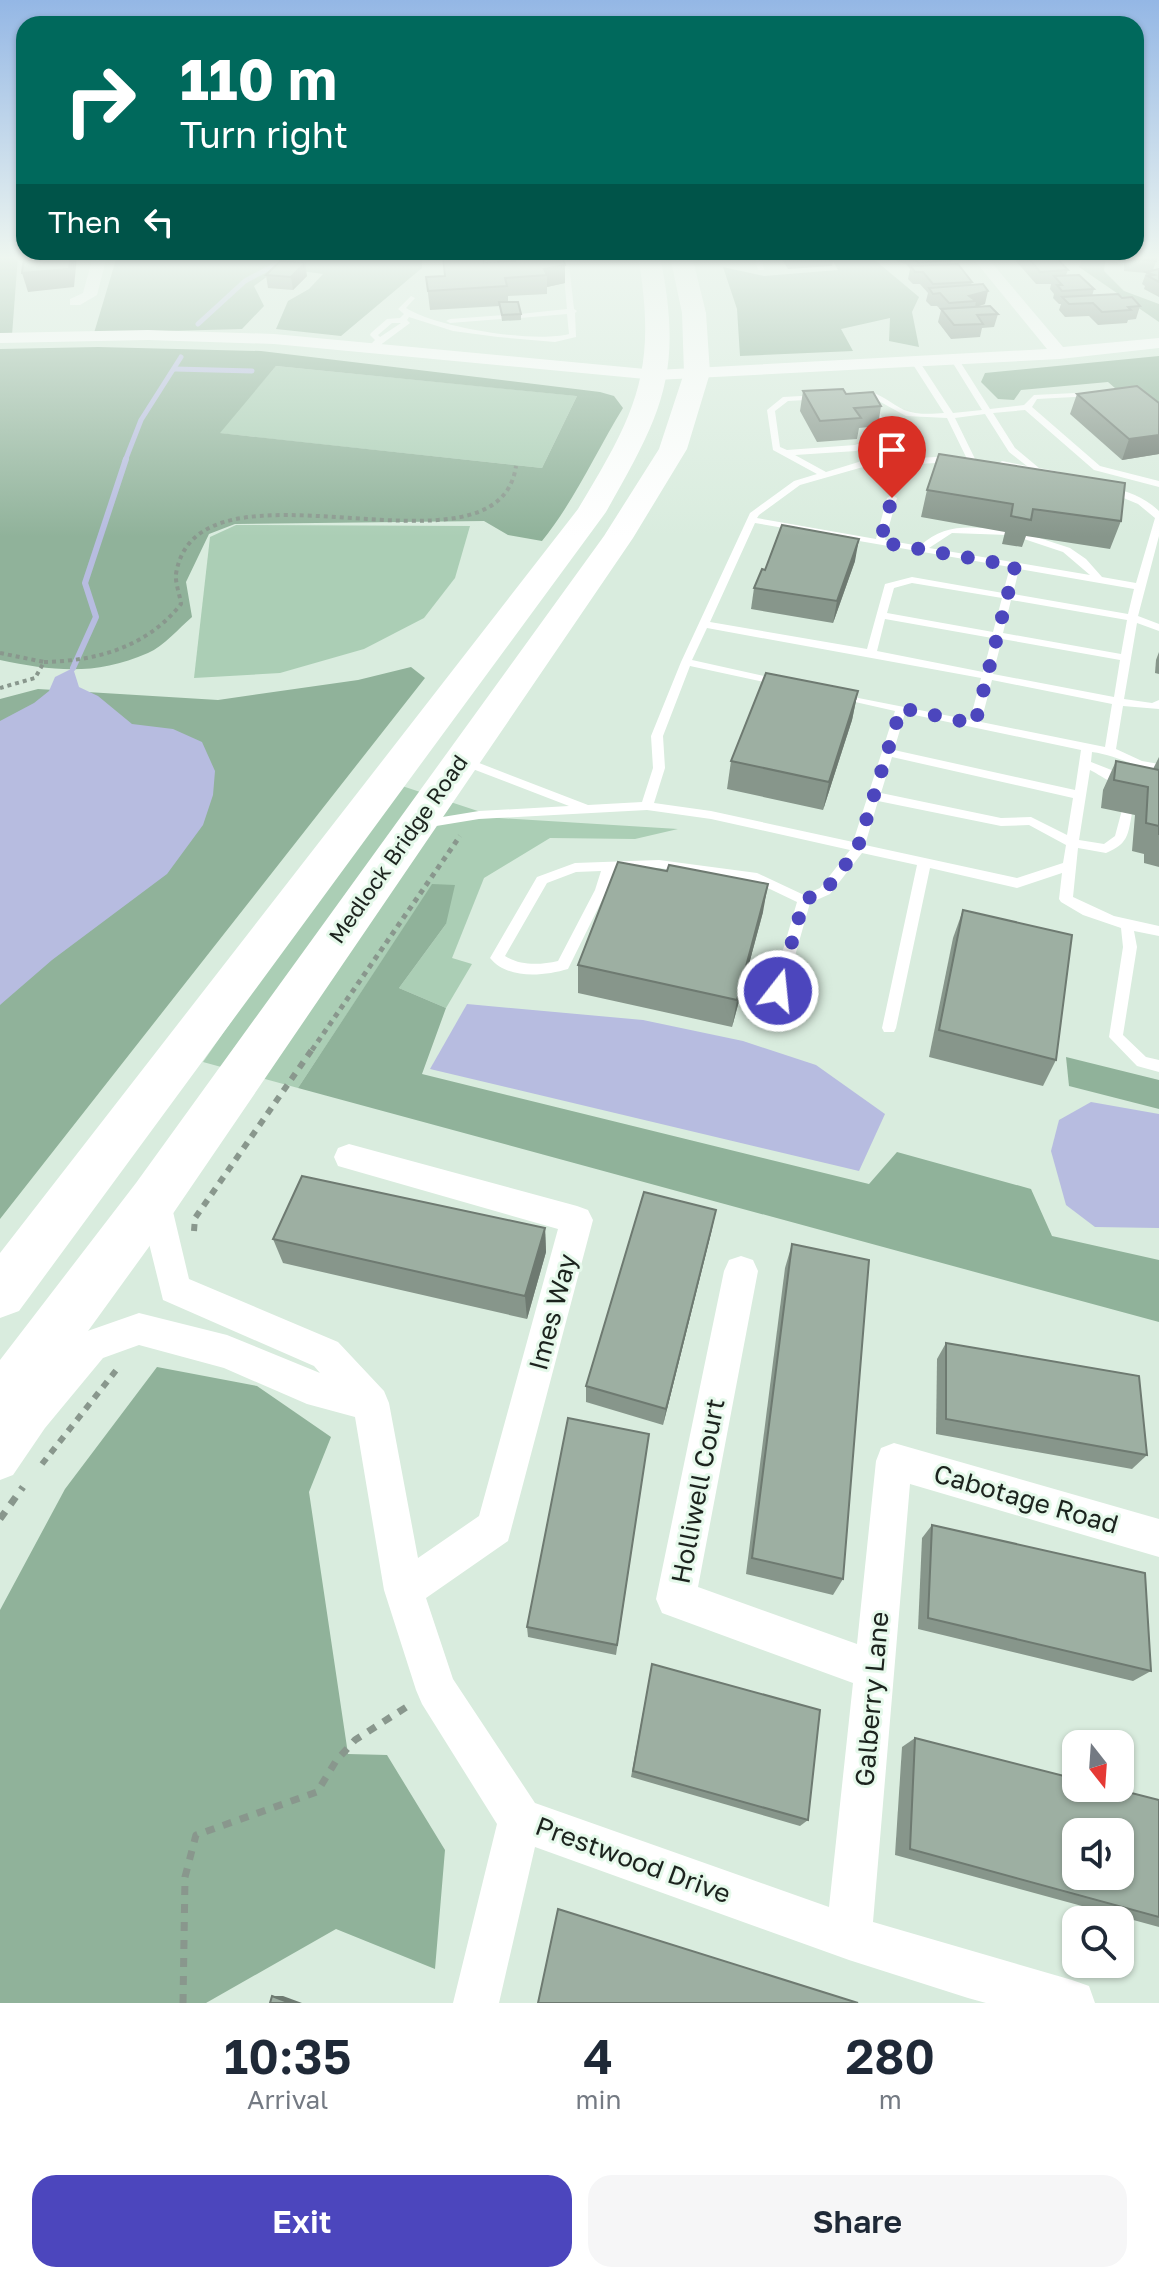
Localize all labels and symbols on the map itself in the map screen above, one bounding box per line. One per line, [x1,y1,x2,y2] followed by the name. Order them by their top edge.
[858,416,926,498] pin
[322,749,473,948] street label: Medlock Bridge Road
[736,949,820,1033] position arrow
[522,1250,583,1373] street label: Imes Way
[664,1396,731,1586] street label: Holliwell Court
[930,1457,1122,1540] street label: Cabotage Road
[848,1610,895,1788] street label: Galberry Lane
[1062,1730,1134,1802] north arrow
[531,1810,735,1909] street label: Prestwood Drive

